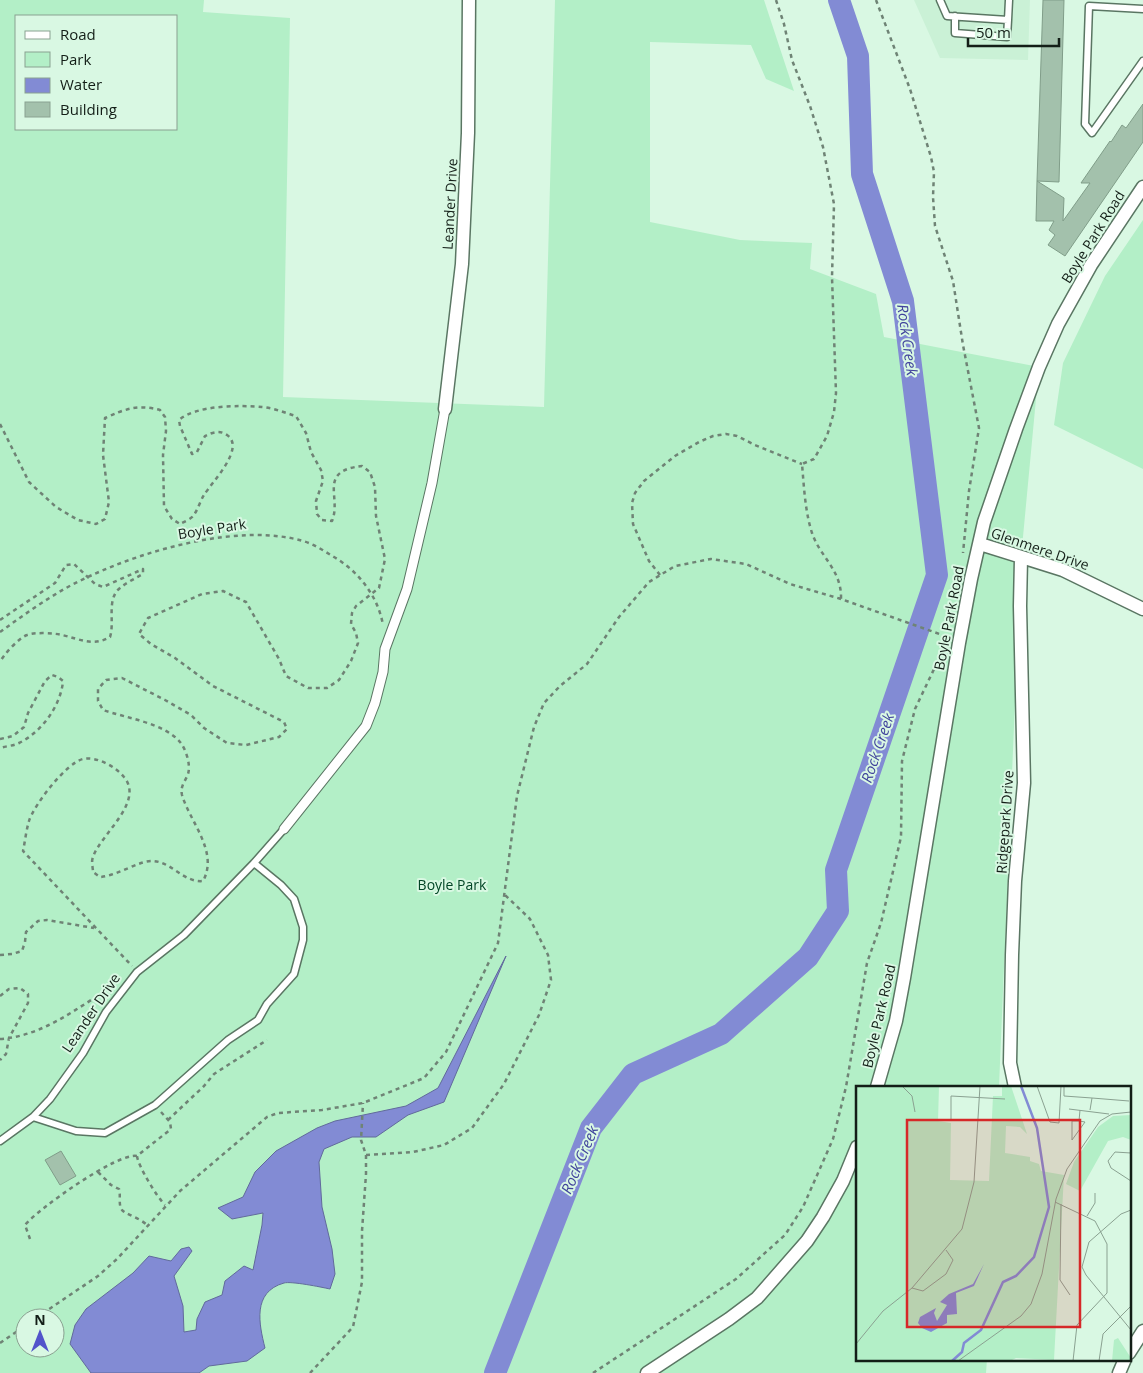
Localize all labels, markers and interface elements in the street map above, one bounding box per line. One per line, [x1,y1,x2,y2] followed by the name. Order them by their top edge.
[15,15,178,130] legend
[968,15,1059,47] scale bar
[976,22,1011,42] text: 50 m
[60,24,96,44] text: Road
[60,49,91,69] text: Park
[60,74,102,94] text: Water
[60,99,117,119] text: Building
[438,158,461,250] street label: Leander Drive
[1056,187,1129,287] street label: Boyle Park Road
[893,303,923,378] water label: Rock Creek
[176,514,248,543] street label: Boyle Park
[989,523,1092,574] street label: Glenmere Drive
[929,564,968,672] street label: Boyle Park Road
[856,710,898,785] water label: Rock Creek
[991,770,1018,874] street label: Ridgepark Drive
[418,875,487,894] park label: Boyle Park
[857,962,900,1070] street label: Boyle Park Road
[57,969,124,1056] street label: Leander Drive
[856,1086,1130,1360] inset map
[556,1122,603,1197] water label: Rock Creek
[15,1308,65,1358] north arrow
[34,1310,46,1329] text: N

